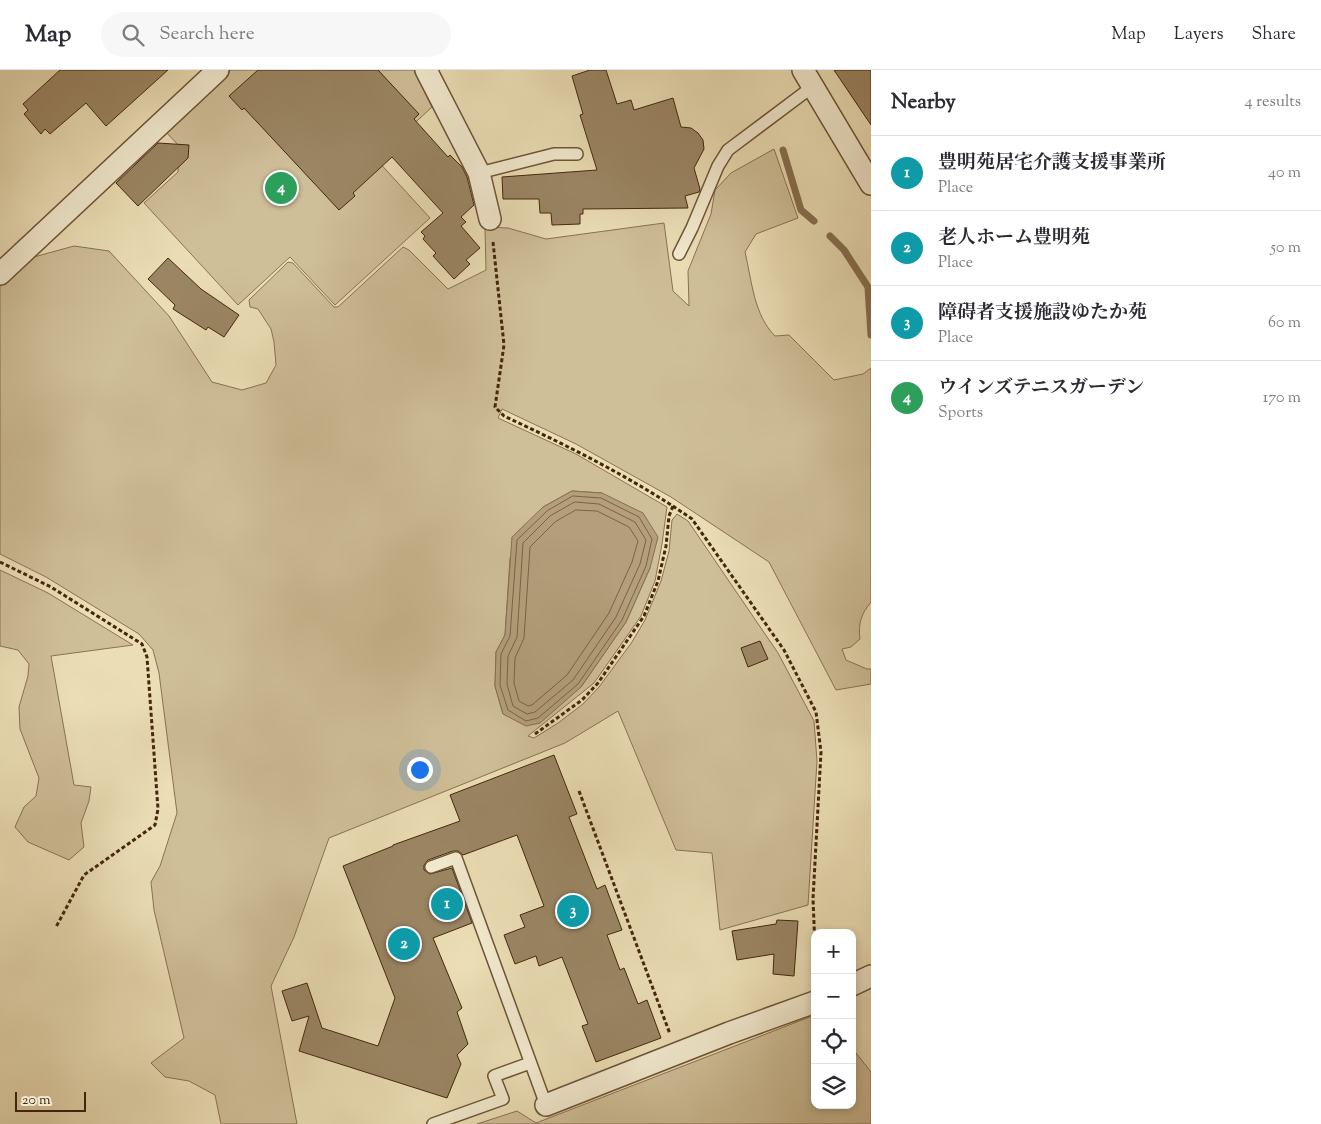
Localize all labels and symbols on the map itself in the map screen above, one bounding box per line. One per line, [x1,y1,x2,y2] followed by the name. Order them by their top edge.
[265,169,297,207] pin: 4
[407,757,433,783] your location
[431,885,463,923] pin: 1
[557,892,589,930] pin: 3
[388,925,420,963] pin: 2
[15,1089,86,1112] scale bar

